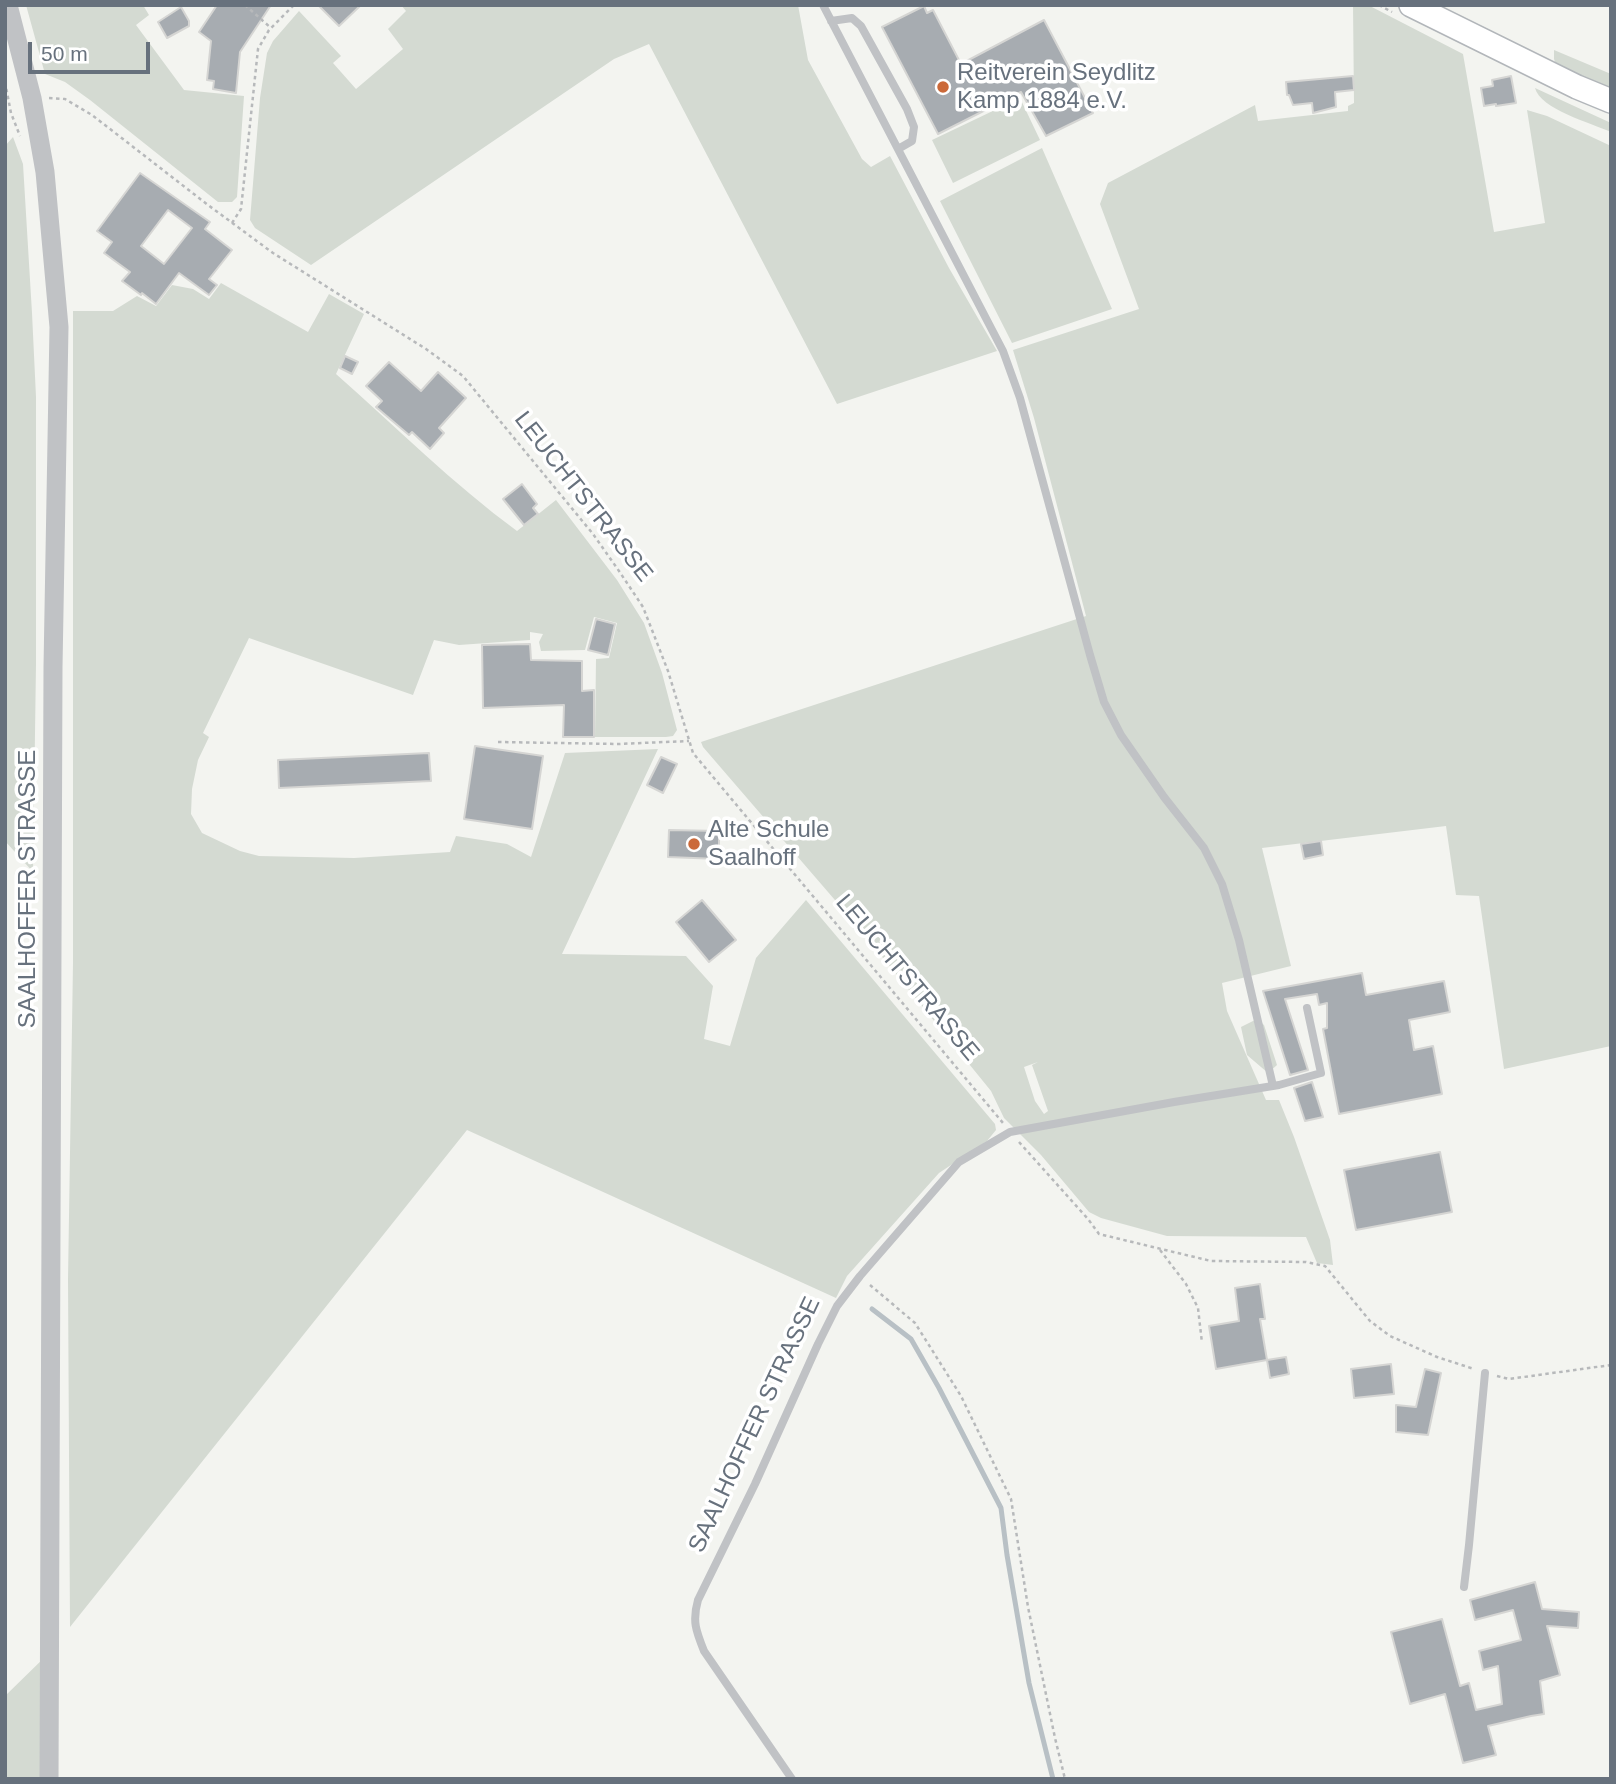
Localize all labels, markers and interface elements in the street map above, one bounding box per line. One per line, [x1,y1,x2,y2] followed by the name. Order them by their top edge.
[32,28,154,72] scale bar
[41,42,88,65] text: 50 m
[957,59,1156,115] place label: Reitverein Seydlitz Kamp 1884 e.V.
[935,79,951,95] marker: Reitverein Seydlitz Kamp 1884 e.V.
[508,406,658,588] street label: LEUCHTSTRASSE
[14,750,42,1028] street label: SAALHOFFER STRASSE
[708,816,829,872] place label: Alte Schule Saalhoff
[686,836,702,852] marker: Alte Schule Saalhoff
[829,889,985,1067] street label: LEUCHTSTRASSE
[683,1293,827,1557] street label: SAALHOFFER STRASSE

